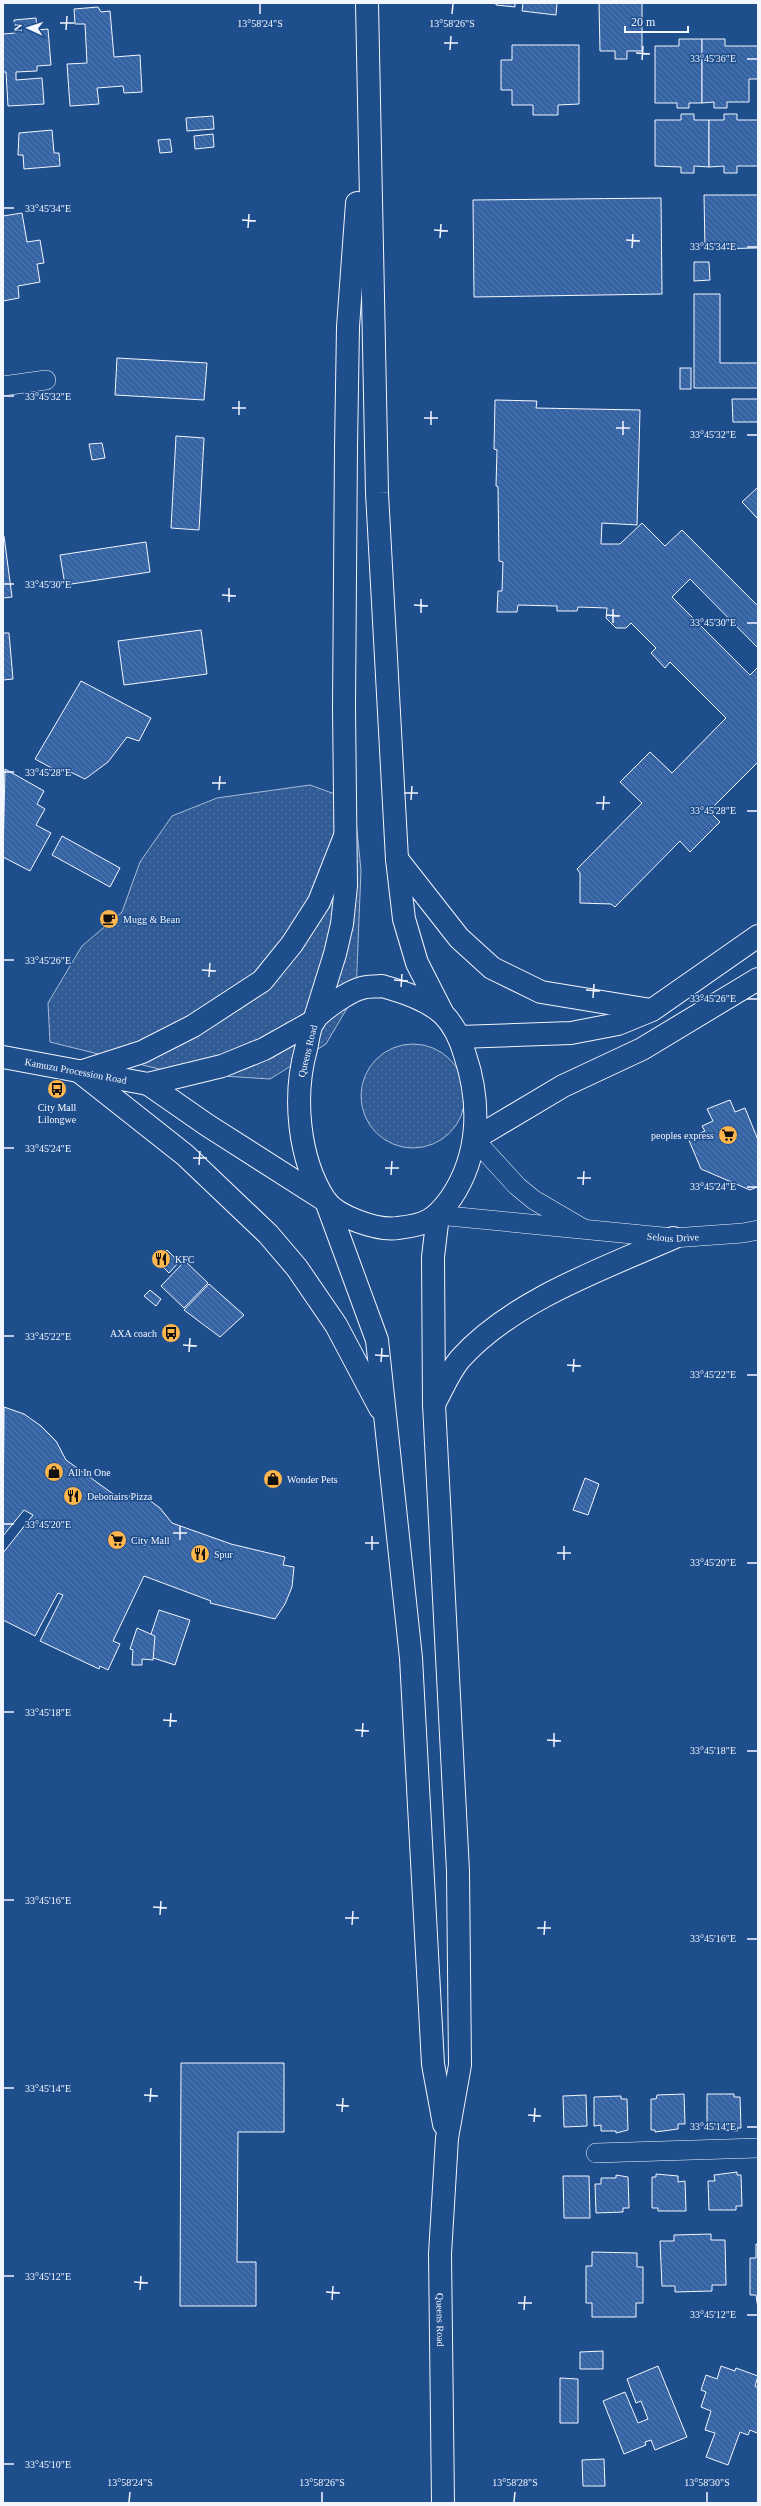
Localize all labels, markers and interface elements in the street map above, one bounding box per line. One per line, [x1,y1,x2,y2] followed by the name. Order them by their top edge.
[8,8,48,48] north arrow
[625,8,688,34] scale bar
[631,15,656,29] text: 20 m
[237,18,283,29] text: 13°58'24"S
[429,18,475,29] text: 13°58'26"S
[12,23,24,32] text: N
[690,53,736,64] text: 33°45'36"E
[25,203,71,214] text: 33°45'34"E
[690,241,736,252] text: 33°45'34"E
[25,391,71,402] text: 33°45'32"E
[690,429,736,440] text: 33°45'32"E
[25,579,71,590] text: 33°45'30"E
[690,617,736,628] text: 33°45'30"E
[25,767,71,778] text: 33°45'28"E
[690,805,736,816] text: 33°45'28"E
[98,908,120,930] cafe icon: Mugg & Bean
[123,914,180,925] place label: Mugg & Bean
[25,955,71,966] text: 33°45'26"E
[690,993,736,1004] text: 33°45'26"E
[296,1024,319,1078] street label: Queens Road
[24,1056,128,1086] street label: Kamuzu Procession Road
[46,1078,68,1100] bus stop icon: City Mall Lilongwe
[38,1102,77,1125] place label: City Mall Lilongwe
[717,1124,739,1146] supermarket icon: peoples express
[651,1130,714,1141] place label: peoples express
[25,1143,71,1154] text: 33°45'24"E
[690,1181,736,1192] text: 33°45'24"E
[646,1230,700,1244] street label: Selous Drive
[150,1248,172,1270] restaurant icon: KFC
[175,1254,195,1265] place label: KFC
[160,1322,182,1344] bus stop icon: AXA coach
[110,1328,157,1339] place label: AXA coach
[25,1331,71,1342] text: 33°45'22"E
[690,1369,736,1380] text: 33°45'22"E
[43,1461,65,1483] shop icon: All In One
[68,1467,111,1478] place label: All In One
[262,1468,284,1490] shop icon: Wonder Pets
[287,1474,338,1485] place label: Wonder Pets
[62,1485,84,1507] restaurant icon: Debonairs Pizza
[87,1491,153,1502] place label: Debonairs Pizza
[25,1519,71,1530] text: 33°45'20"E
[106,1529,128,1551] supermarket icon: City Mall
[131,1535,170,1546] place label: City Mall
[189,1543,211,1565] restaurant icon: Spur
[214,1549,234,1560] place label: Spur
[690,1557,736,1568] text: 33°45'20"E
[25,1707,71,1718] text: 33°45'18"E
[690,1745,736,1756] text: 33°45'18"E
[25,1895,71,1906] text: 33°45'16"E
[690,1933,736,1944] text: 33°45'16"E
[25,2083,71,2094] text: 33°45'14"E
[690,2121,736,2132] text: 33°45'14"E
[25,2271,71,2282] text: 33°45'12"E
[434,2293,446,2347] street label: Queens Road
[690,2309,736,2320] text: 33°45'12"E
[25,2459,71,2470] text: 33°45'10"E
[107,2477,153,2488] text: 13°58'24"S
[299,2477,345,2488] text: 13°58'26"S
[492,2477,538,2488] text: 13°58'28"S
[684,2477,730,2488] text: 13°58'30"S

